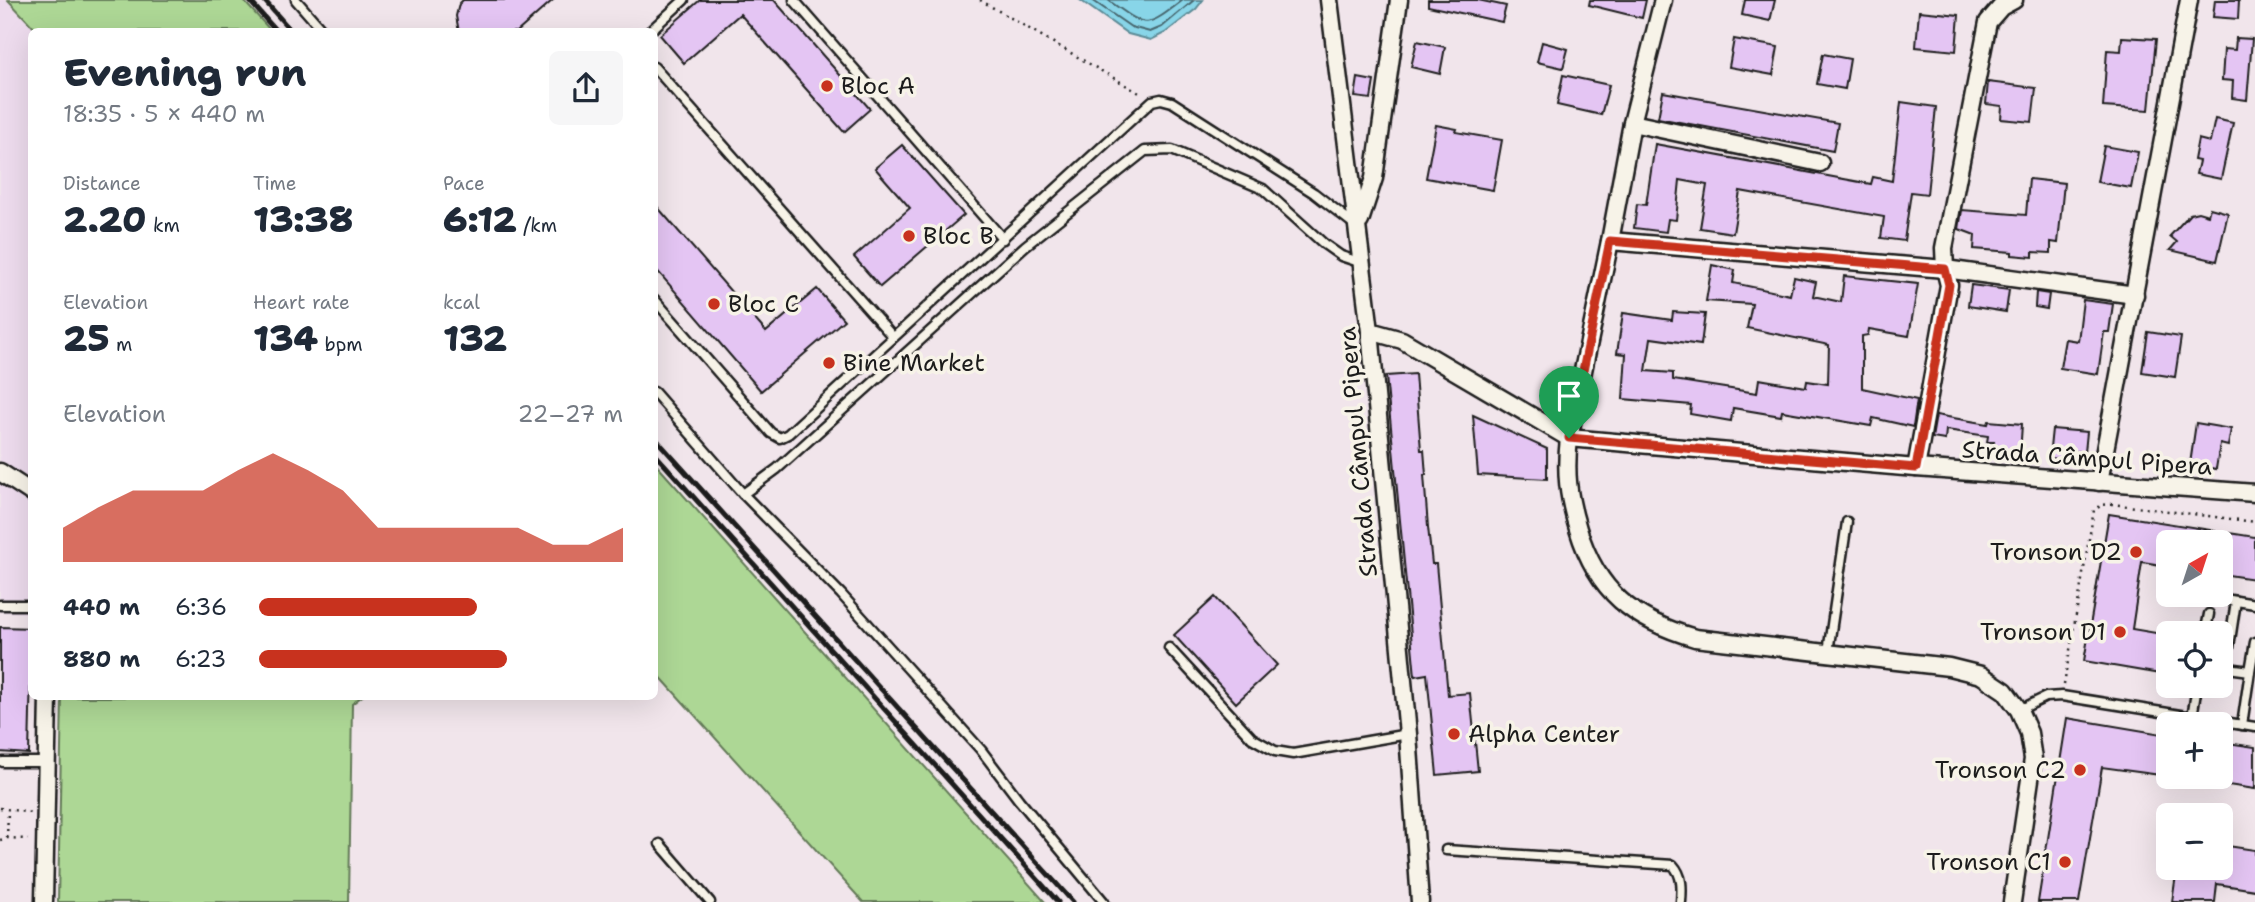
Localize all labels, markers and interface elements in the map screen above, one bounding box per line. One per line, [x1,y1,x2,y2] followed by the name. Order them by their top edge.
[63,47,306,98] text: Evening run
[549,51,623,125] button: share
[841,70,915,102] place label: Bloc A
[819,78,835,94] marker: Bloc A
[63,99,265,129] text: 18:35 · 5 × 440 m
[63,171,141,196] text: Distance
[253,171,297,196] text: Time
[443,171,485,196] text: Pace
[63,196,146,243] text: 2.20
[253,196,353,243] text: 13:38
[443,196,517,243] text: 6:12
[146,213,180,238] text: km
[517,213,557,238] text: /km
[923,220,994,252] place label: Bloc B
[901,228,917,244] marker: Bloc B
[728,288,799,320] place label: Bloc C
[63,290,148,315] text: Elevation
[253,290,350,315] text: Heart rate
[443,290,480,315] text: kcal
[706,296,722,312] marker: Bloc C
[63,315,110,362] text: 25
[253,315,318,362] text: 134
[443,315,507,362] text: 132
[1331,325,1385,578] street label: Strada Câmpul Pipera
[110,332,132,357] text: m
[318,332,363,357] text: bpm
[843,347,985,379] place label: Bine Market
[821,355,837,371] marker: Bine Market
[1539,366,1599,438] pin
[1550,377,1588,415] icon: arrive
[63,399,166,429] text: Elevation
[518,399,623,429] text: 22–27 m
[1961,433,2213,483] street label: Strada Câmpul Pipera
[2156,530,2233,607] north arrow
[2156,530,2233,880] map controls
[1990,536,2122,568] place label: Tronson D2
[2128,544,2144,560] marker: Tronson D2
[63,592,140,622] text: 440 m
[175,592,227,622] text: 6:36
[1980,616,2106,648] place label: Tronson D1
[2156,621,2233,698] button: locate
[2112,624,2128,640] marker: Tronson D1
[63,644,140,674] text: 880 m
[175,644,226,674] text: 6:23
[2156,712,2233,789] button: +
[1468,718,1620,750] place label: Alpha Center
[1446,726,1462,742] marker: Alpha Center
[1935,754,2066,786] place label: Tronson C2
[2072,762,2088,778] marker: Tronson C2
[2156,803,2233,880] button: −
[1926,846,2051,878] place label: Tronson C1
[2057,854,2073,870] marker: Tronson C1

